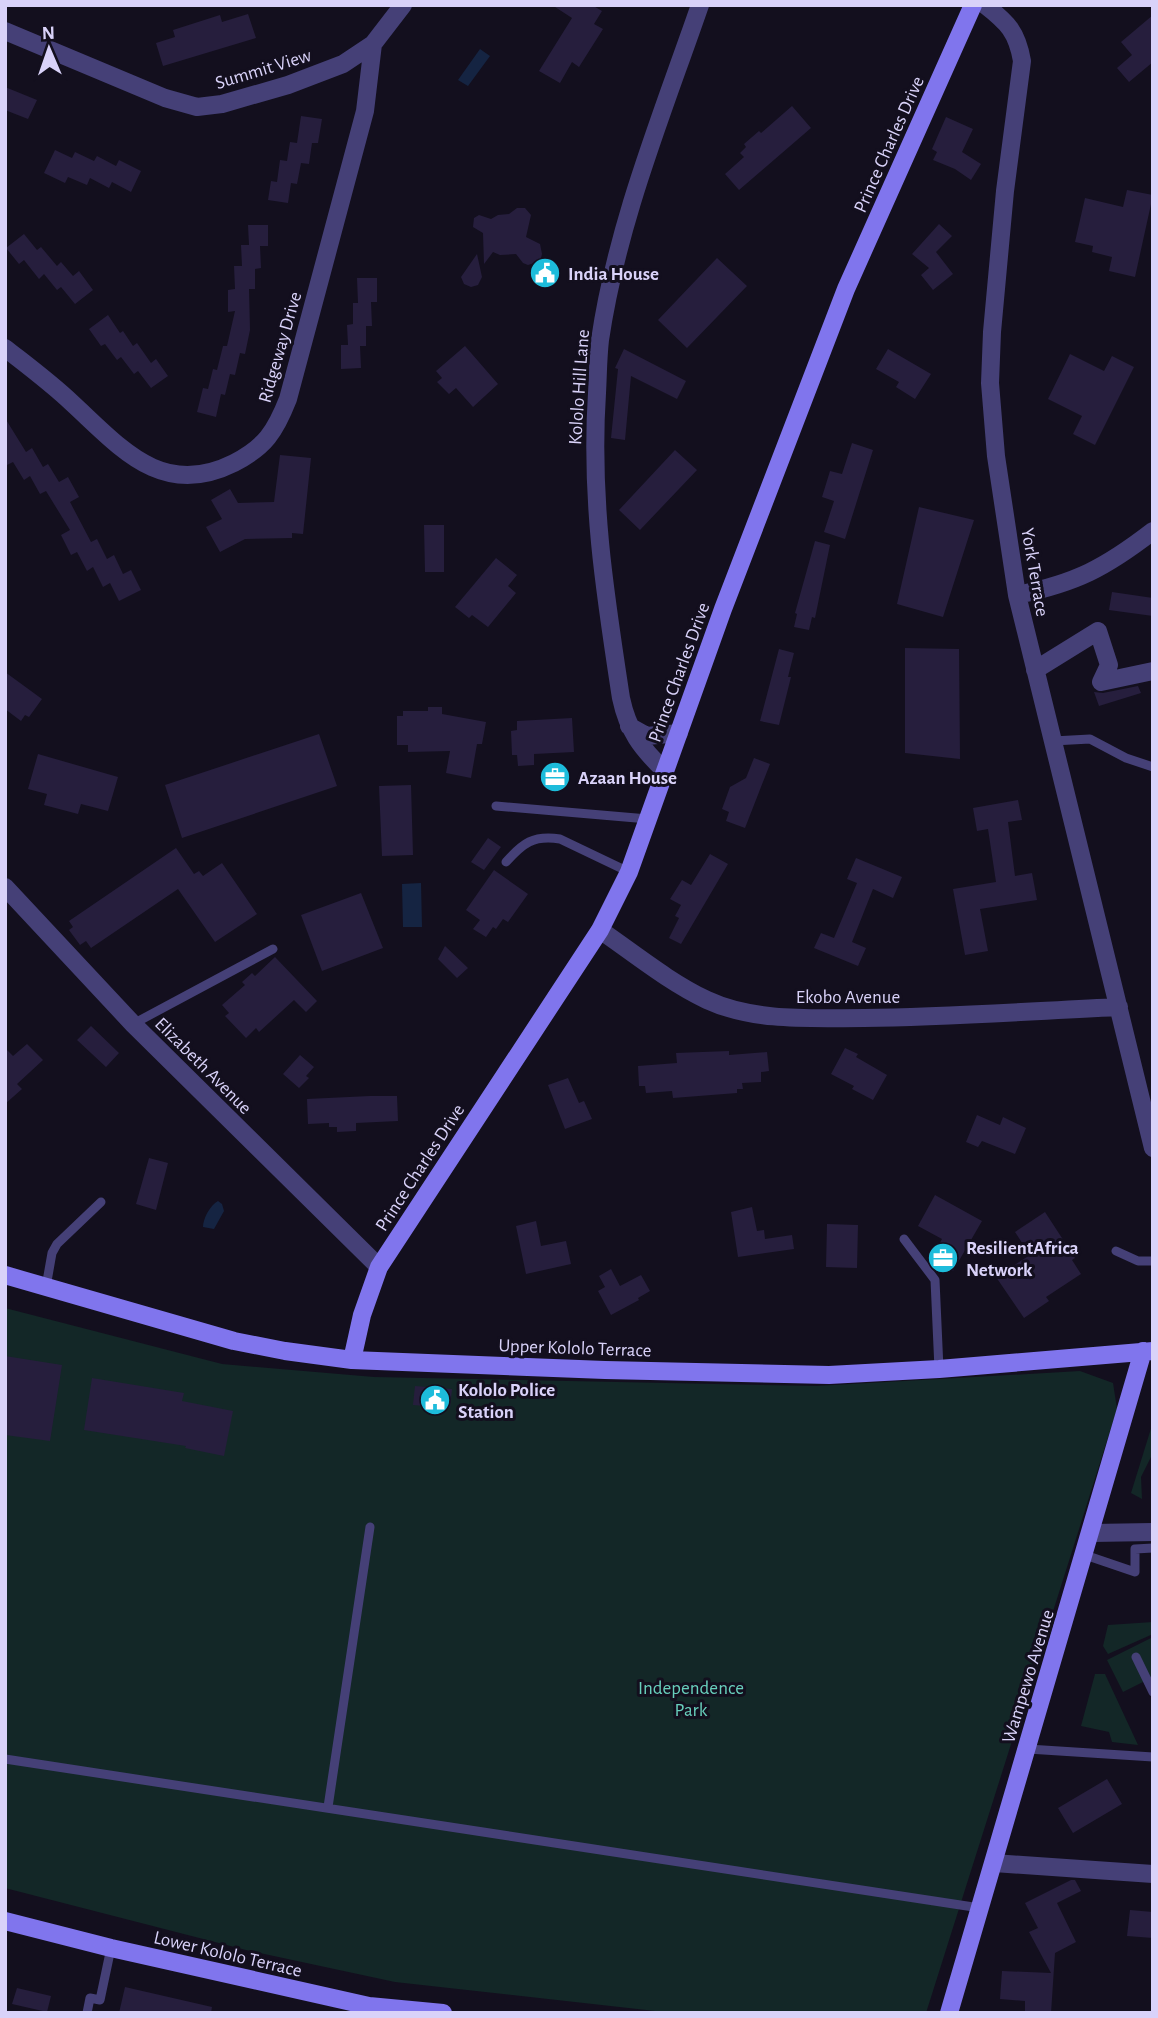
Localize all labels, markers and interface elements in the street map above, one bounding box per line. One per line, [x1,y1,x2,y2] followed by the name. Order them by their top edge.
[14,14,84,84] north arrow
[42,24,55,43] text: N
[213,46,314,93] street label: Summit View
[851,74,928,216] street label: Prince Charles Drive
[528,256,562,290] public building icon: India House
[568,265,659,284] place label: India House
[255,290,305,405] street label: Ridgeway Drive
[566,329,593,445] street label: Kololo Hill Lane
[1017,526,1052,618] street label: York Terrace
[645,600,713,745] street label: Prince Charles Drive
[538,760,572,794] office icon: Azaan House
[578,769,677,788] place label: Azaan House
[796,988,900,1007] street label: Ekobo Avenue
[151,1014,255,1118] street label: Elizabeth Avenue
[372,1101,468,1235] street label: Prince Charles Drive
[966,1239,1079,1280] place label: ResilientAfrica Network
[926,1241,960,1275] office icon: ResilientAfrica Network
[498,1336,652,1361] street label: Upper Kololo Terrace
[458,1381,555,1422] place label: Kololo Police Station
[418,1383,452,1417] public building icon: Kololo Police Station
[999,1607,1058,1745] street label: Wampewo Avenue
[638,1679,744,1720] park label: Independence Park
[152,1928,304,1981] street label: Lower Kololo Terrace

